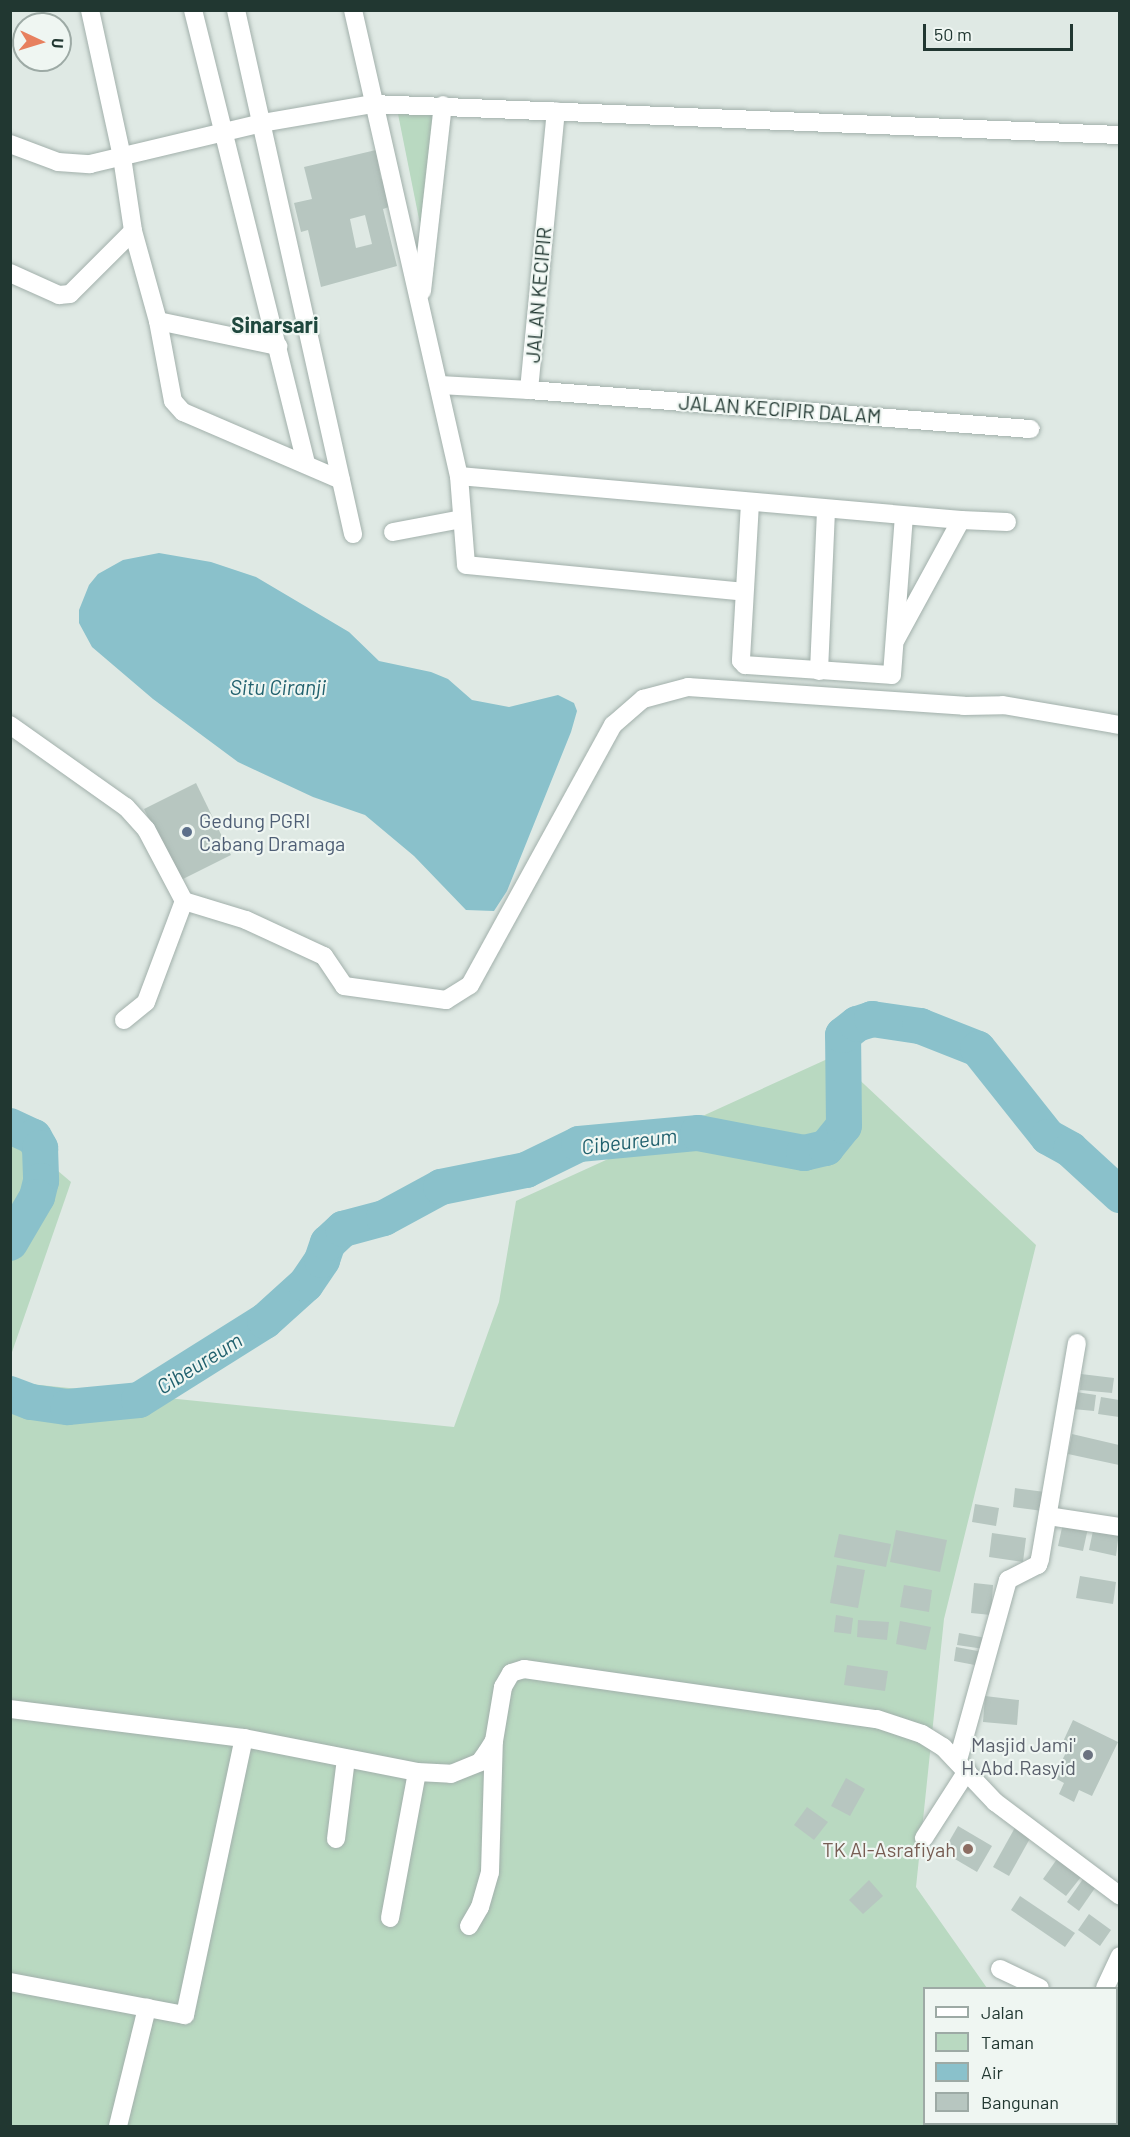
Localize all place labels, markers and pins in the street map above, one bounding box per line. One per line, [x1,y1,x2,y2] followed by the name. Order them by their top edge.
[199,808,345,855] place label: Gedung PGRI Cabang Dramaga
[180,825,194,839] marker: Gedung PGRI Cabang Dramaga
[961,1732,1076,1779] place label: Masjid Jami' H.Abd.Rasyid
[1081,1748,1095,1762] marker: Masjid Jami' H.Abd.Rasyid
[822,1837,956,1861] place label: TK Al-Asrafiyah
[961,1842,975,1856] marker: TK Al-Asrafiyah

